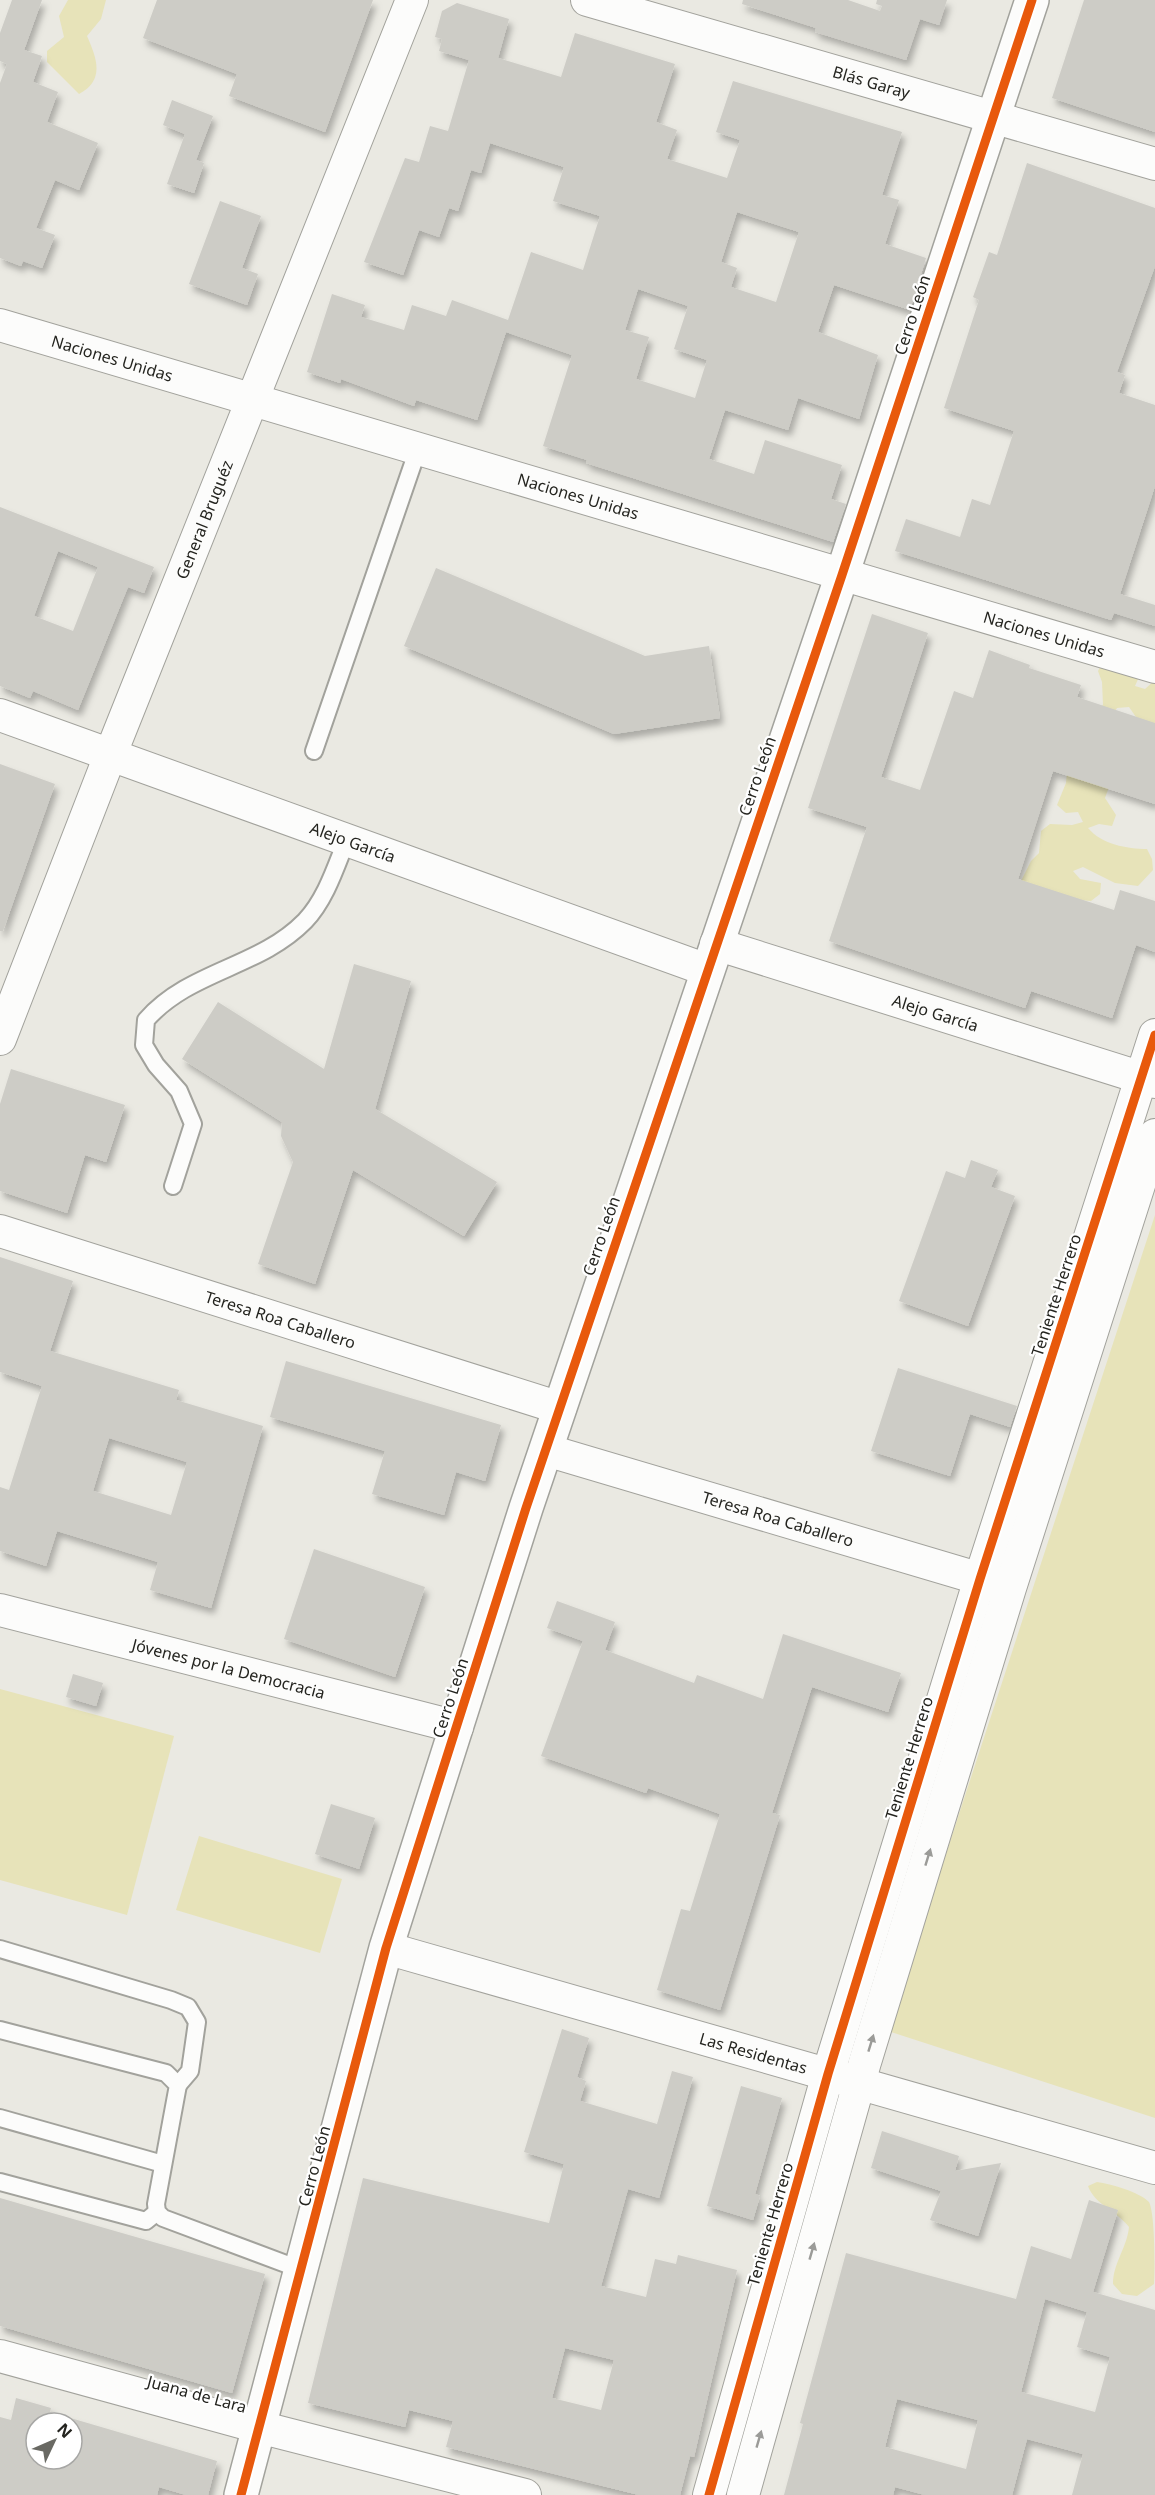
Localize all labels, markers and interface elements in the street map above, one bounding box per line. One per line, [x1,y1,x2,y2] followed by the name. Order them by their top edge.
[830,61,913,104] street label: Blás Garay
[889,272,935,358] street label: Cerro León
[49,330,176,387] street label: Naciones Unidas
[171,457,238,582] street label: General Bruguéz
[515,468,642,525] street label: Naciones Unidas
[981,606,1108,663] street label: Naciones Unidas
[733,733,781,819] street label: Cerro León
[307,817,398,868] street label: Alejo García
[890,989,981,1037] street label: Alejo García
[577,1193,625,1279] street label: Cerro León
[1026,1231,1086,1359] street label: Teniente Herrero
[202,1285,358,1354] street label: Teresa Roa Caballero
[700,1486,856,1552] street label: Teresa Roa Caballero
[128,1633,327,1704] street label: Jóvenes por la Democracia
[427,1655,473,1741] street label: Cerro León
[880,1694,938,1822] street label: Teniente Herrero
[924,1848,933,1866] one-way arrow
[697,2027,810,2079] street label: Las Residentas
[867,2034,876,2052] one-way arrow
[293,2123,335,2209] street label: Cerro León
[742,2160,798,2288] street label: Teniente Herrero
[808,2242,817,2260] one-way arrow
[143,2370,249,2418] street label: Juana de Lara
[24,2411,84,2471] north arrow
[52,2418,77,2443] text: N
[755,2430,764,2448] one-way arrow

